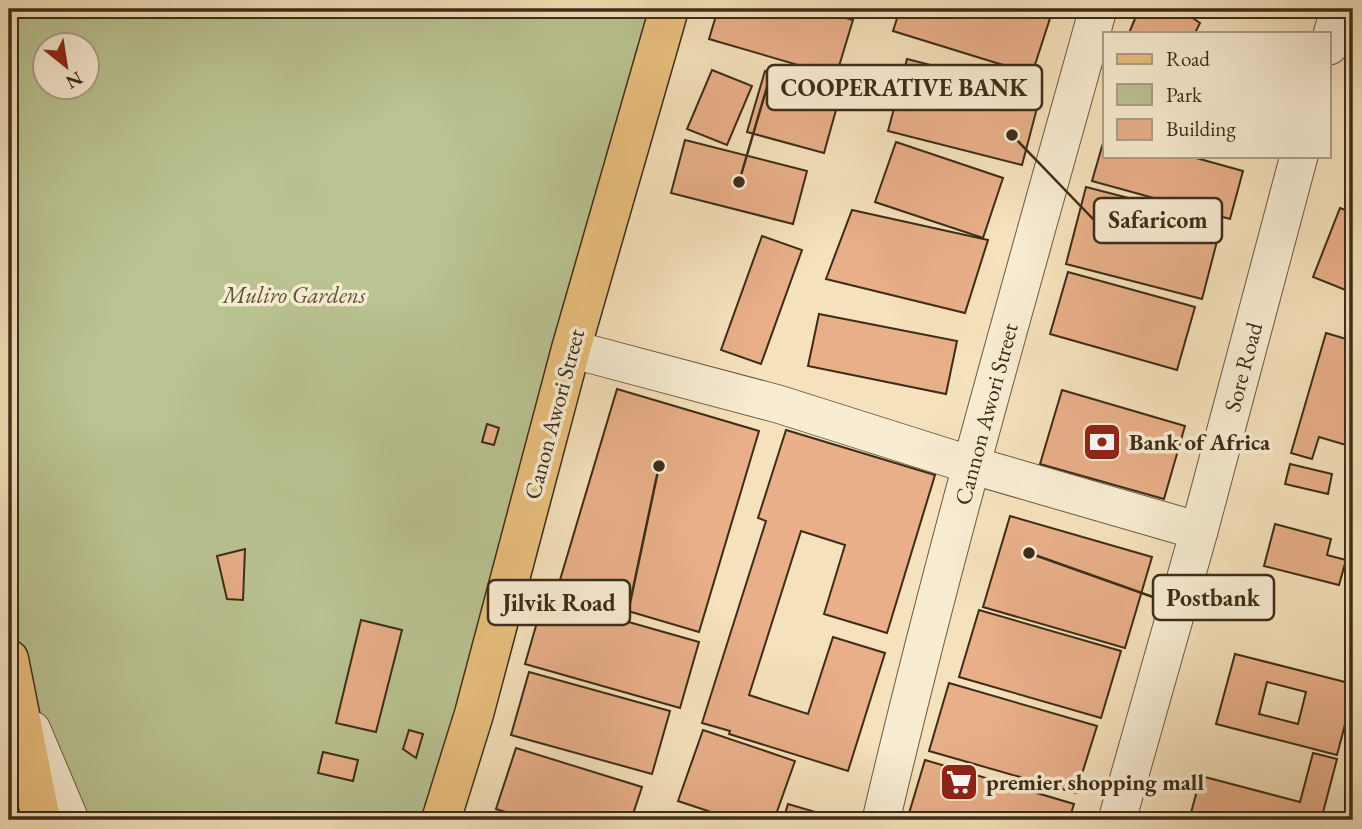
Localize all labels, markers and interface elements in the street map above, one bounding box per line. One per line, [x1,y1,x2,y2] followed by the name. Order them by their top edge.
[32,32,102,102] north arrow
[1103,32,1330,158] legend
[1166,45,1210,72] text: Road
[767,65,1042,110] callout: COOPERATIVE BANK
[61,66,87,95] text: N
[781,72,1028,103] text: COOPERATIVE BANK
[1166,81,1203,108] text: Park
[1166,115,1236,142] text: Building
[1094,198,1222,243] callout: Safaricom
[1108,204,1208,235] text: Safaricom
[221,280,366,310] park label: Muliro Gardens
[947,319,1025,508] street label: Cannon Awori Street
[1217,319,1269,415] street label: Sore Road
[517,325,591,502] street label: Canon Awori Street
[1081,421,1123,463] bank icon: Bank of Africa
[1129,427,1271,457] place label: Bank of Africa
[1153,575,1274,620] callout: Postbank
[488,580,630,625] callout: Jilvik Road
[1166,582,1261,613] text: Postbank
[500,587,617,618] text: Jilvik Road
[938,761,980,803] supermarket icon: premier shopping mall
[986,767,1204,797] place label: premier shopping mall

